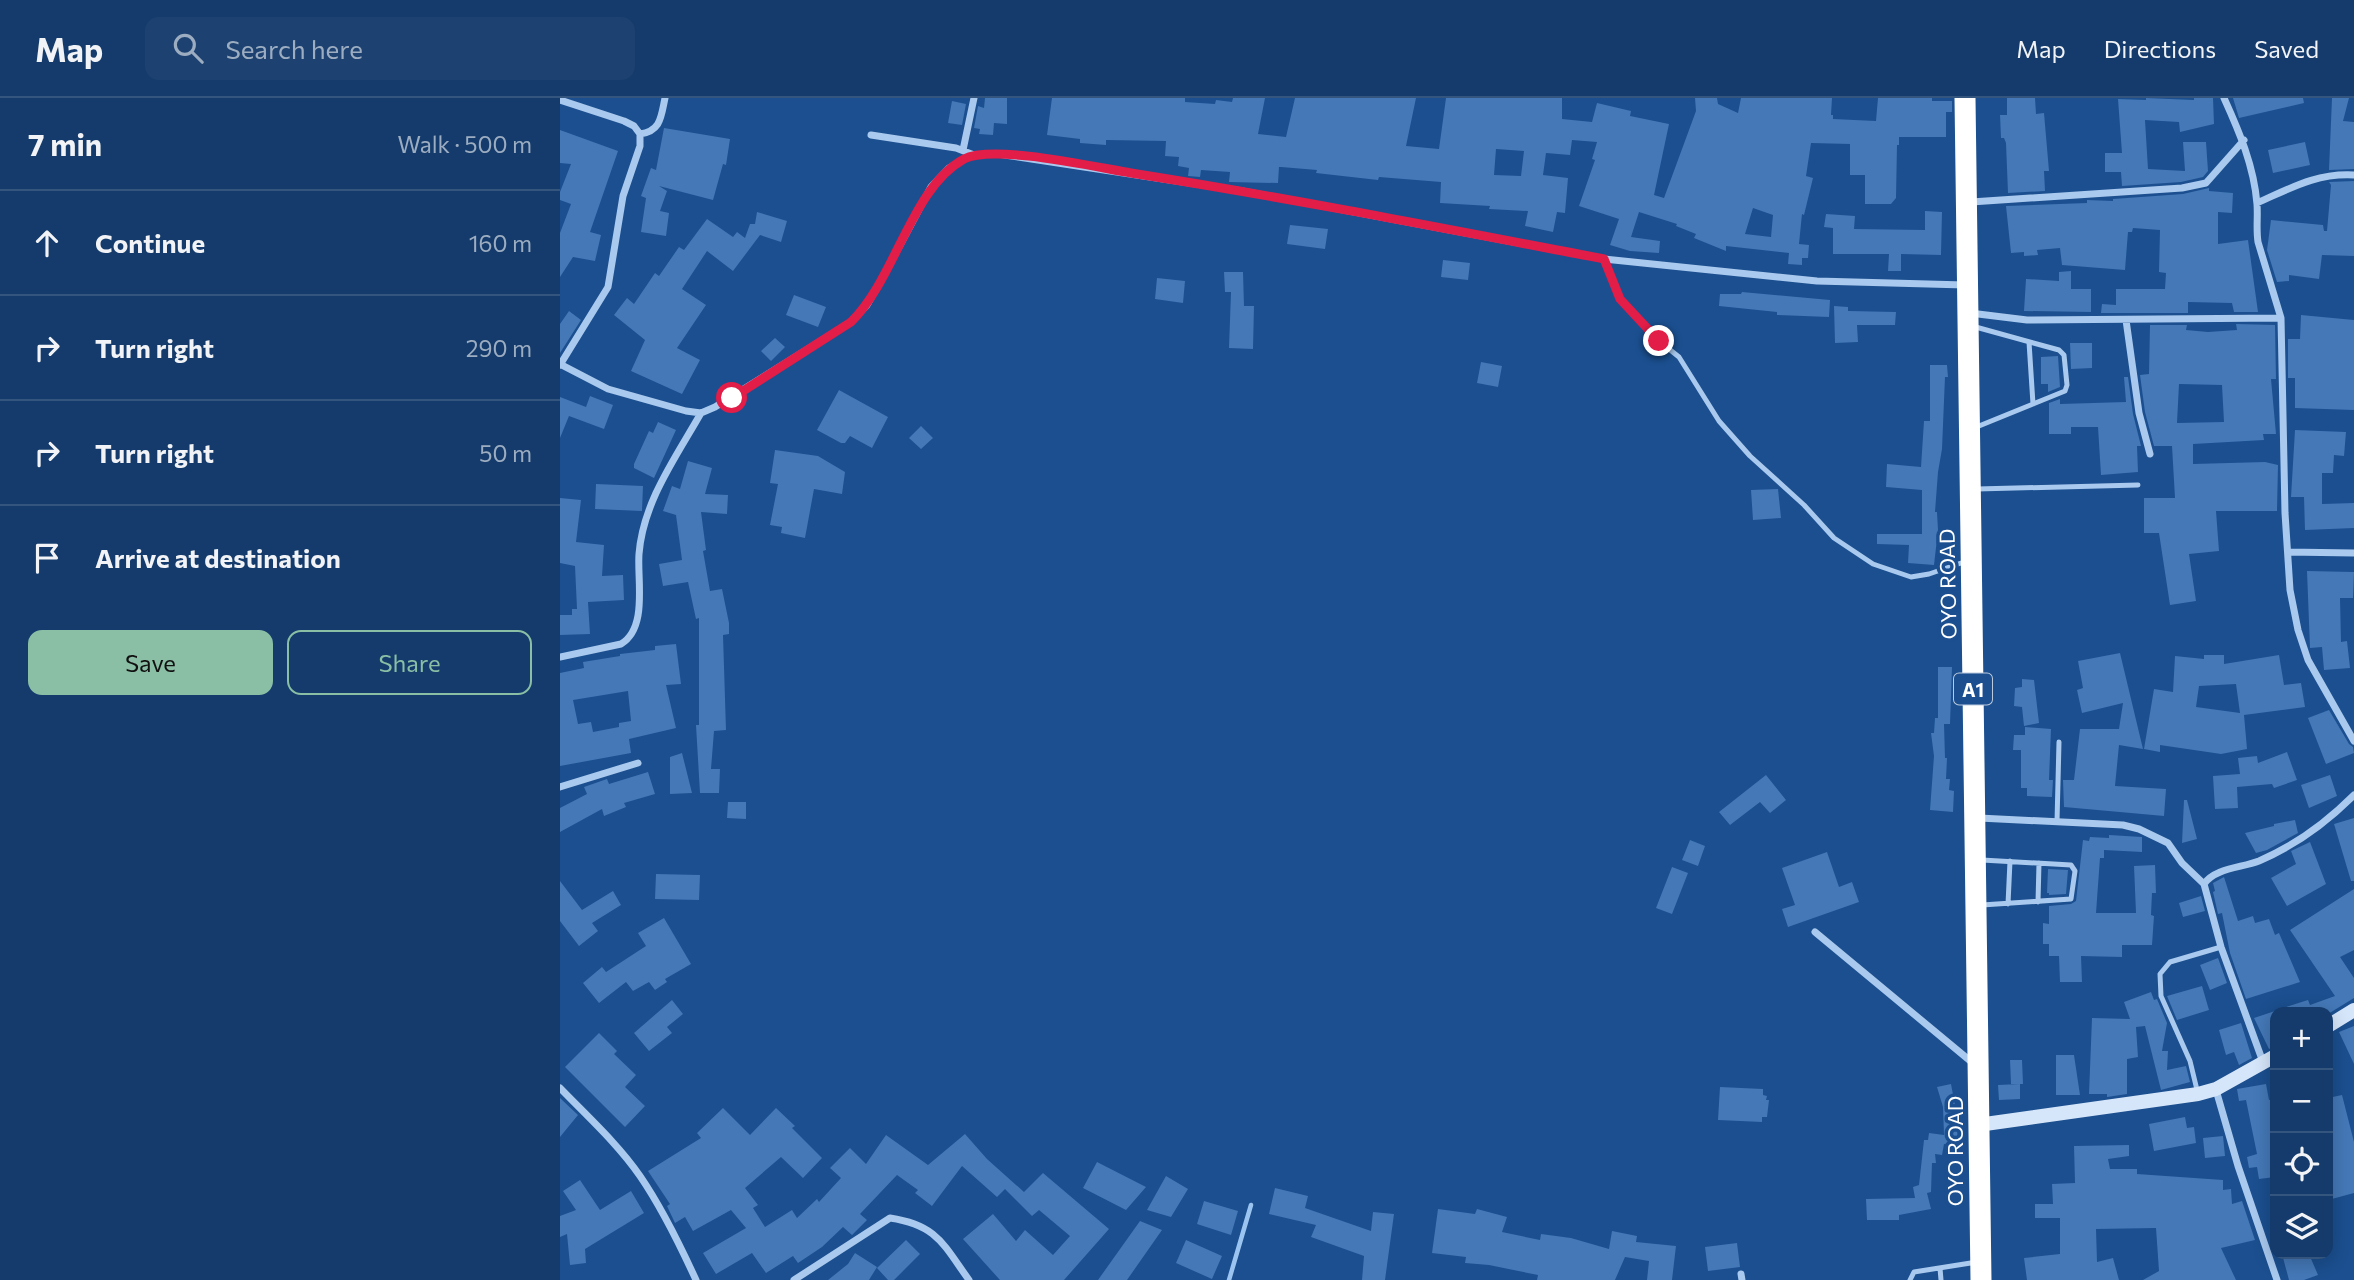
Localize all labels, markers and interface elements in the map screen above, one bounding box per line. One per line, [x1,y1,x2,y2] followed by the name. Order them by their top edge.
[145,17,635,80] search box
[35,28,103,69] text: Map
[169,29,207,67] icon: search
[225,33,363,64] text: Search here
[2016,34,2066,63] text: Map
[2104,34,2216,63] text: Directions
[2254,34,2319,63] text: Saved
[28,125,102,162] text: 7 min
[397,130,532,158] text: Walk · 500 m
[28,224,66,262] icon: ahead
[95,227,205,258] text: Continue
[469,229,532,257] text: 160 m
[1643,325,1674,356] route end
[28,329,66,367] icon: right
[95,332,214,363] text: Turn right
[466,334,532,362] text: 290 m
[716,382,747,413] route start
[28,434,66,472] icon: right
[95,437,214,468] text: Turn right
[479,439,532,467] text: 50 m
[1934,528,1960,640] street label: OYO ROAD
[28,539,66,577] icon: arrive
[95,542,341,573] text: Arrive at destination
[28,630,273,695] button: Save
[287,630,532,695] button: Share
[1954,674,1992,704] road number: A1
[2270,1007,2333,1259] map controls
[2270,1007,2333,1070] button: +
[2270,1070,2333,1133] button: −
[1942,1096,1967,1206] street label: OYO ROAD
[2270,1133,2333,1196] button: locate
[2270,1196,2333,1259] button: layers

